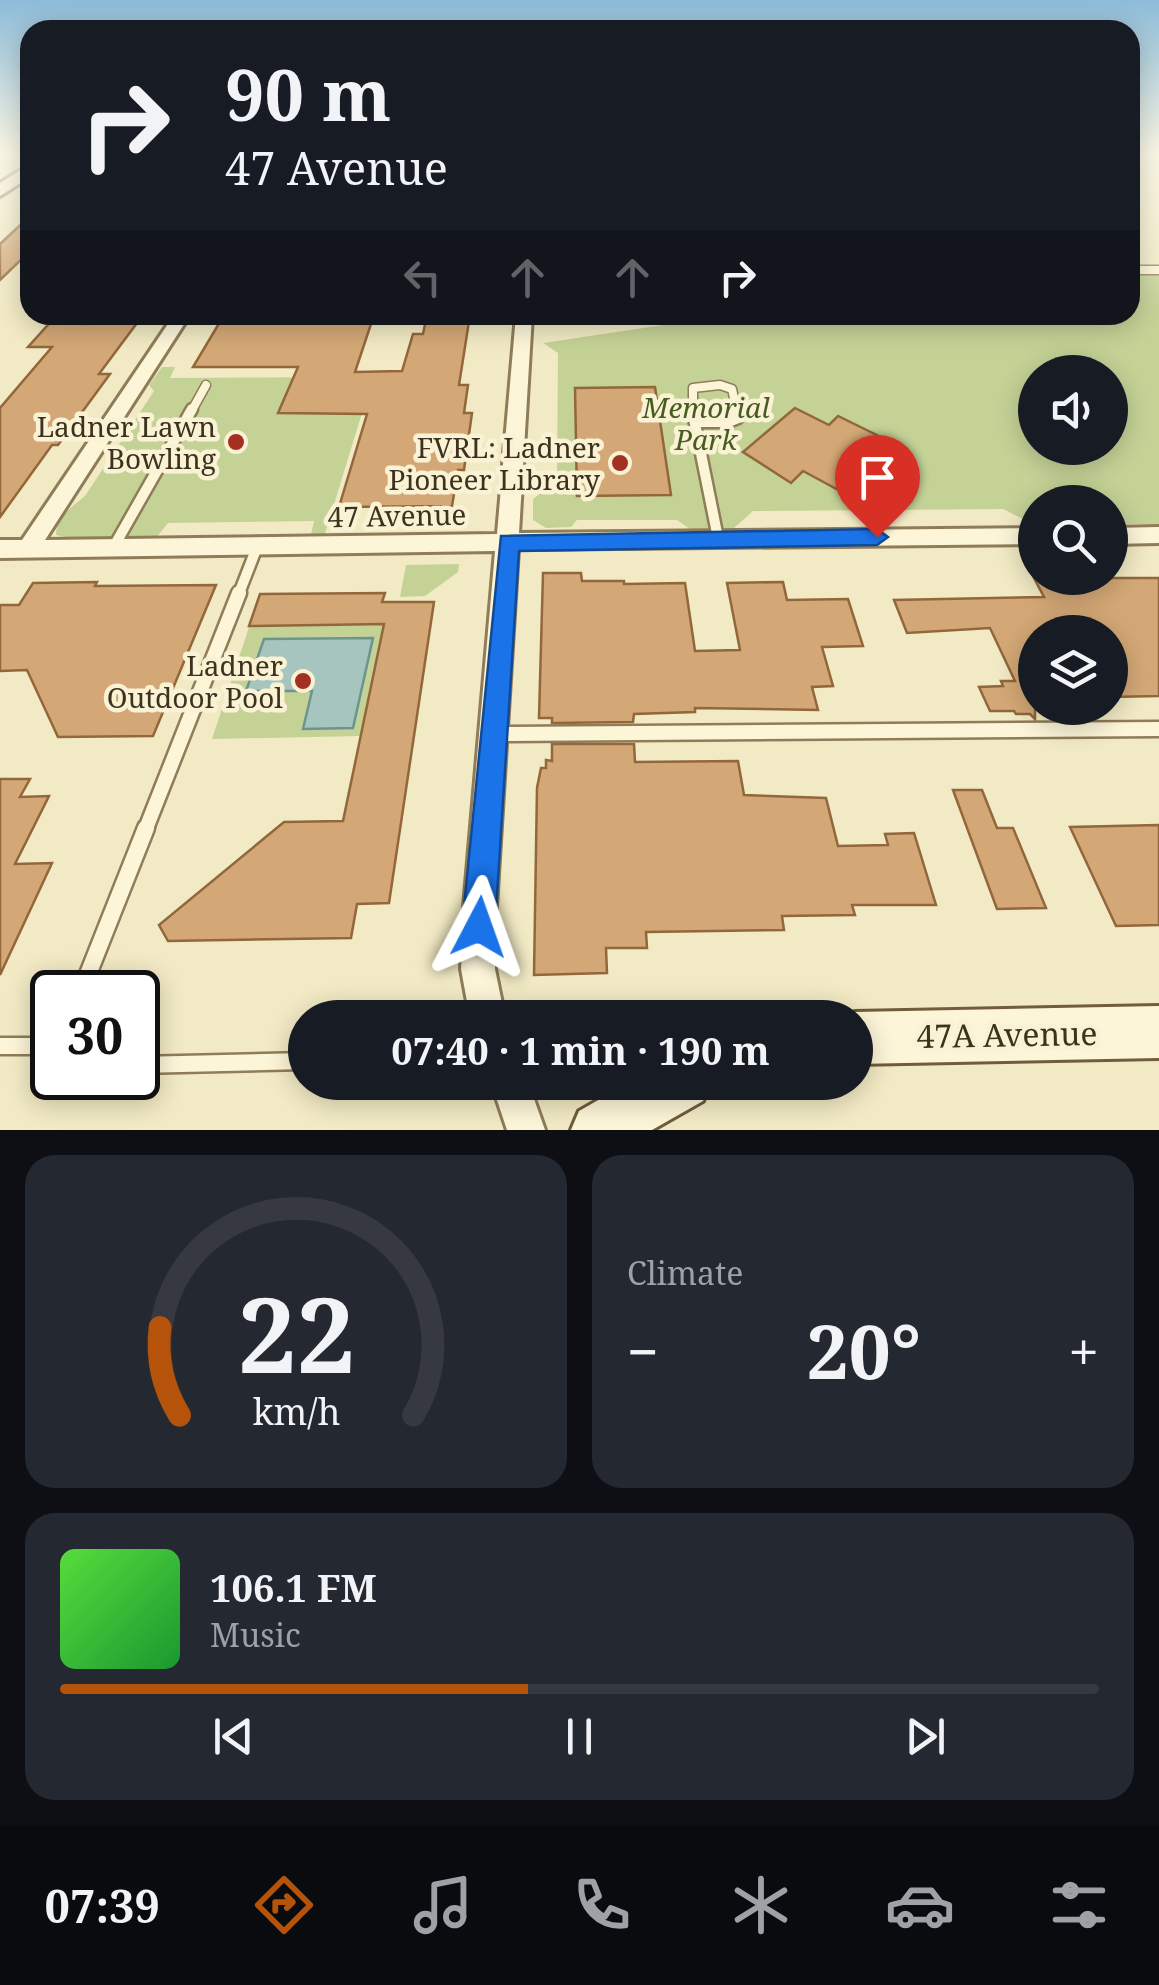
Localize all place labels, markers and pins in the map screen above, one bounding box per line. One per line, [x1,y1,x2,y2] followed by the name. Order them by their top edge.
[37,407,216,477] place label: Ladner Lawn Bowling
[388,428,600,498] place label: FVRL: Ladner Pioneer Library
[225,431,247,453] marker: Ladner Lawn Bowling
[835,435,920,538] pin
[609,452,631,474] marker: FVRL: Ladner Pioneer Library
[107,646,283,716] place label: Ladner Outdoor Pool
[292,670,314,692] marker: Ladner Outdoor Pool

